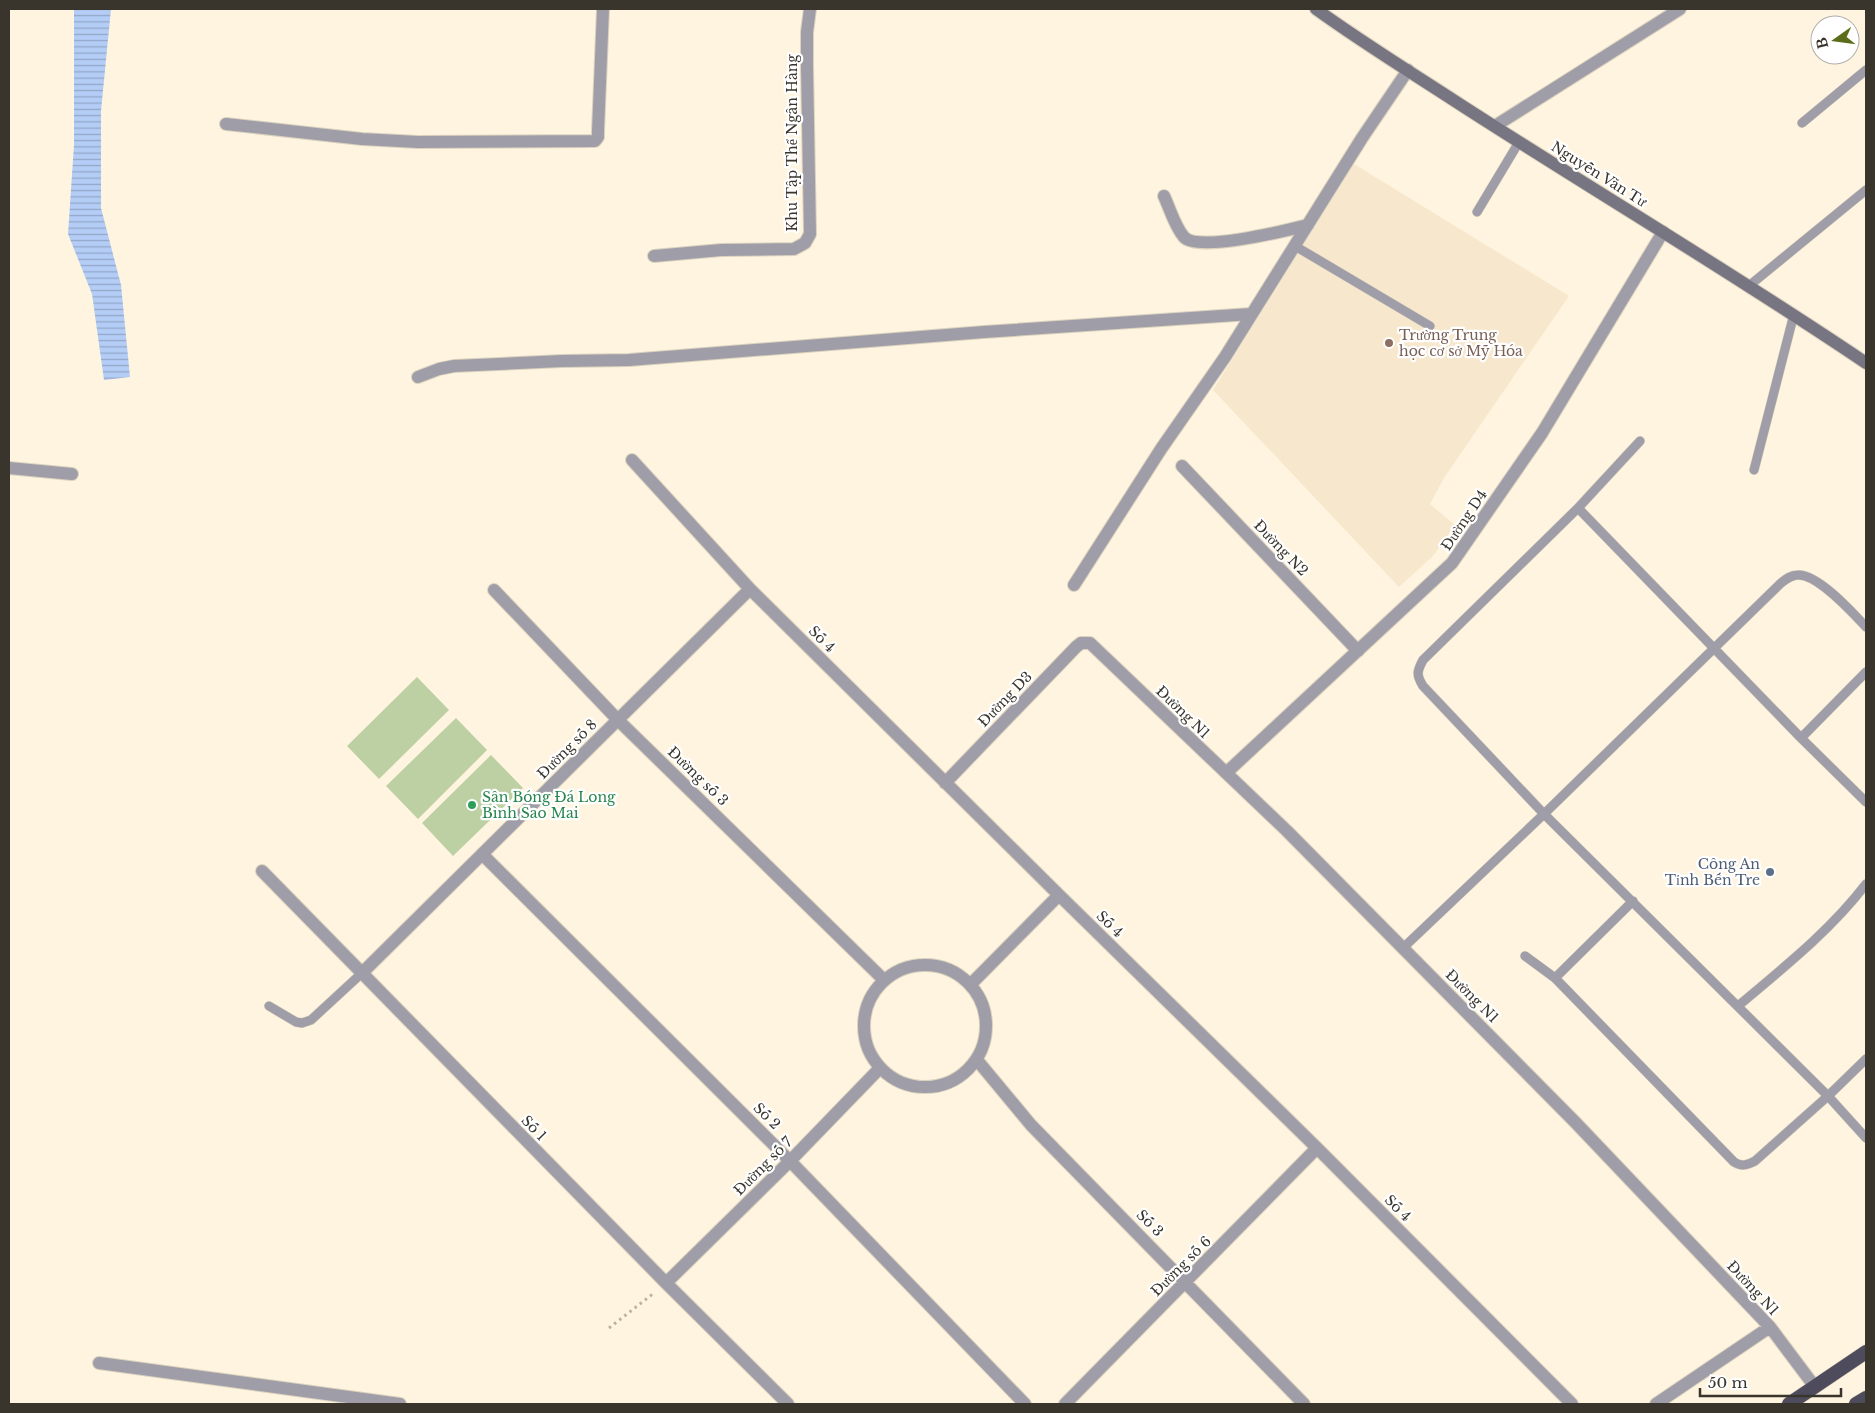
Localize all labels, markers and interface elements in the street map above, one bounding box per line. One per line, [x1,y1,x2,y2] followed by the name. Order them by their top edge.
[1810,15,1860,65] north arrow
[1812,36,1832,51] text: B
[783,54,801,232] street label: Khu Tập Thể Ngân Hàng
[1548,137,1650,211] street label: Nguyễn Văn Tư
[1399,326,1523,360] place label: Trường Trung học cơ sở Mỹ Hóa
[1383,337,1395,349] marker: Trường Trung học cơ sở Mỹ Hóa
[1437,486,1491,554] street label: Đường D4
[1250,516,1312,580] street label: Đường N2
[805,622,839,656] street label: Số 4
[974,667,1036,731] street label: Đường D3
[1152,682,1214,742] street label: Đường N1
[533,715,601,783] street label: Đường số 8
[664,743,732,809] street label: Đường số 3
[482,788,616,822] place label: Sân Bóng Đá Long Bình Sao Mai
[466,799,478,811] marker: Sân Bóng Đá Long Bình Sao Mai
[1665,855,1760,889] place label: Công An Tỉnh Bến Tre
[1764,866,1776,878] marker: Công An Tỉnh Bến Tre
[1093,907,1127,941] street label: Số 4
[1442,966,1502,1026] street label: Đường N1
[750,1099,784,1133] street label: Số 2
[518,1112,550,1144] street label: Số 1
[730,1132,797,1199] street label: Đường số 7
[1381,1191,1415,1225] street label: Số 4
[1133,1206,1167,1240] street label: Số 3
[1147,1232,1215,1300] street label: Đường số 6
[1723,1257,1783,1319] street label: Đường N1
[1700,1366,1841,1398] scale bar
[1708,1373,1748,1392] text: 50 m

